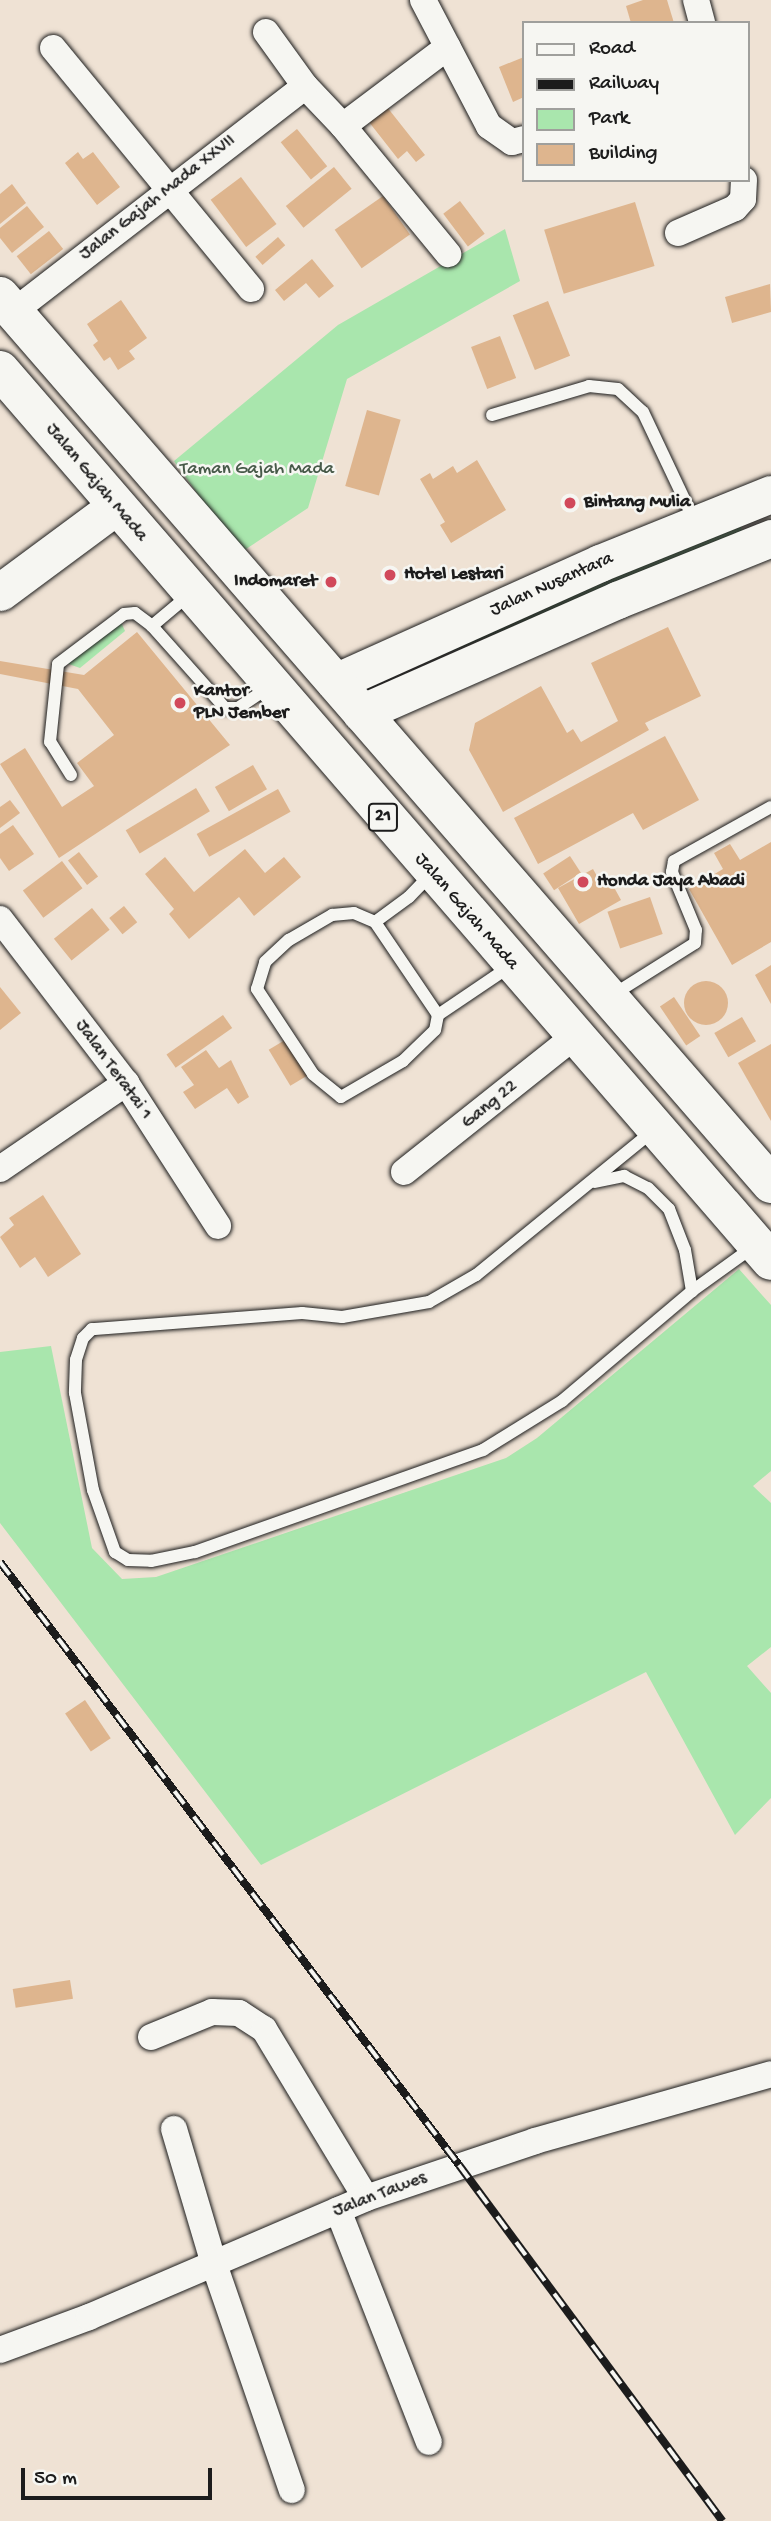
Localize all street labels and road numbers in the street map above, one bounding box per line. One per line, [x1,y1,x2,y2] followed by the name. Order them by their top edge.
[75,130,241,266] street label: Jalan Gajah Mada XXVII
[40,419,152,547] street label: Jalan Gajah Mada
[487,548,617,622] street label: Jalan Nusantara
[367,802,399,832] road number: 21
[409,849,523,975] street label: Jalan Gajah Mada
[69,1016,157,1124] street label: Jalan Teratai 1
[457,1076,523,1134] street label: Gang 22
[330,2167,430,2223] street label: Jalan Tawes

